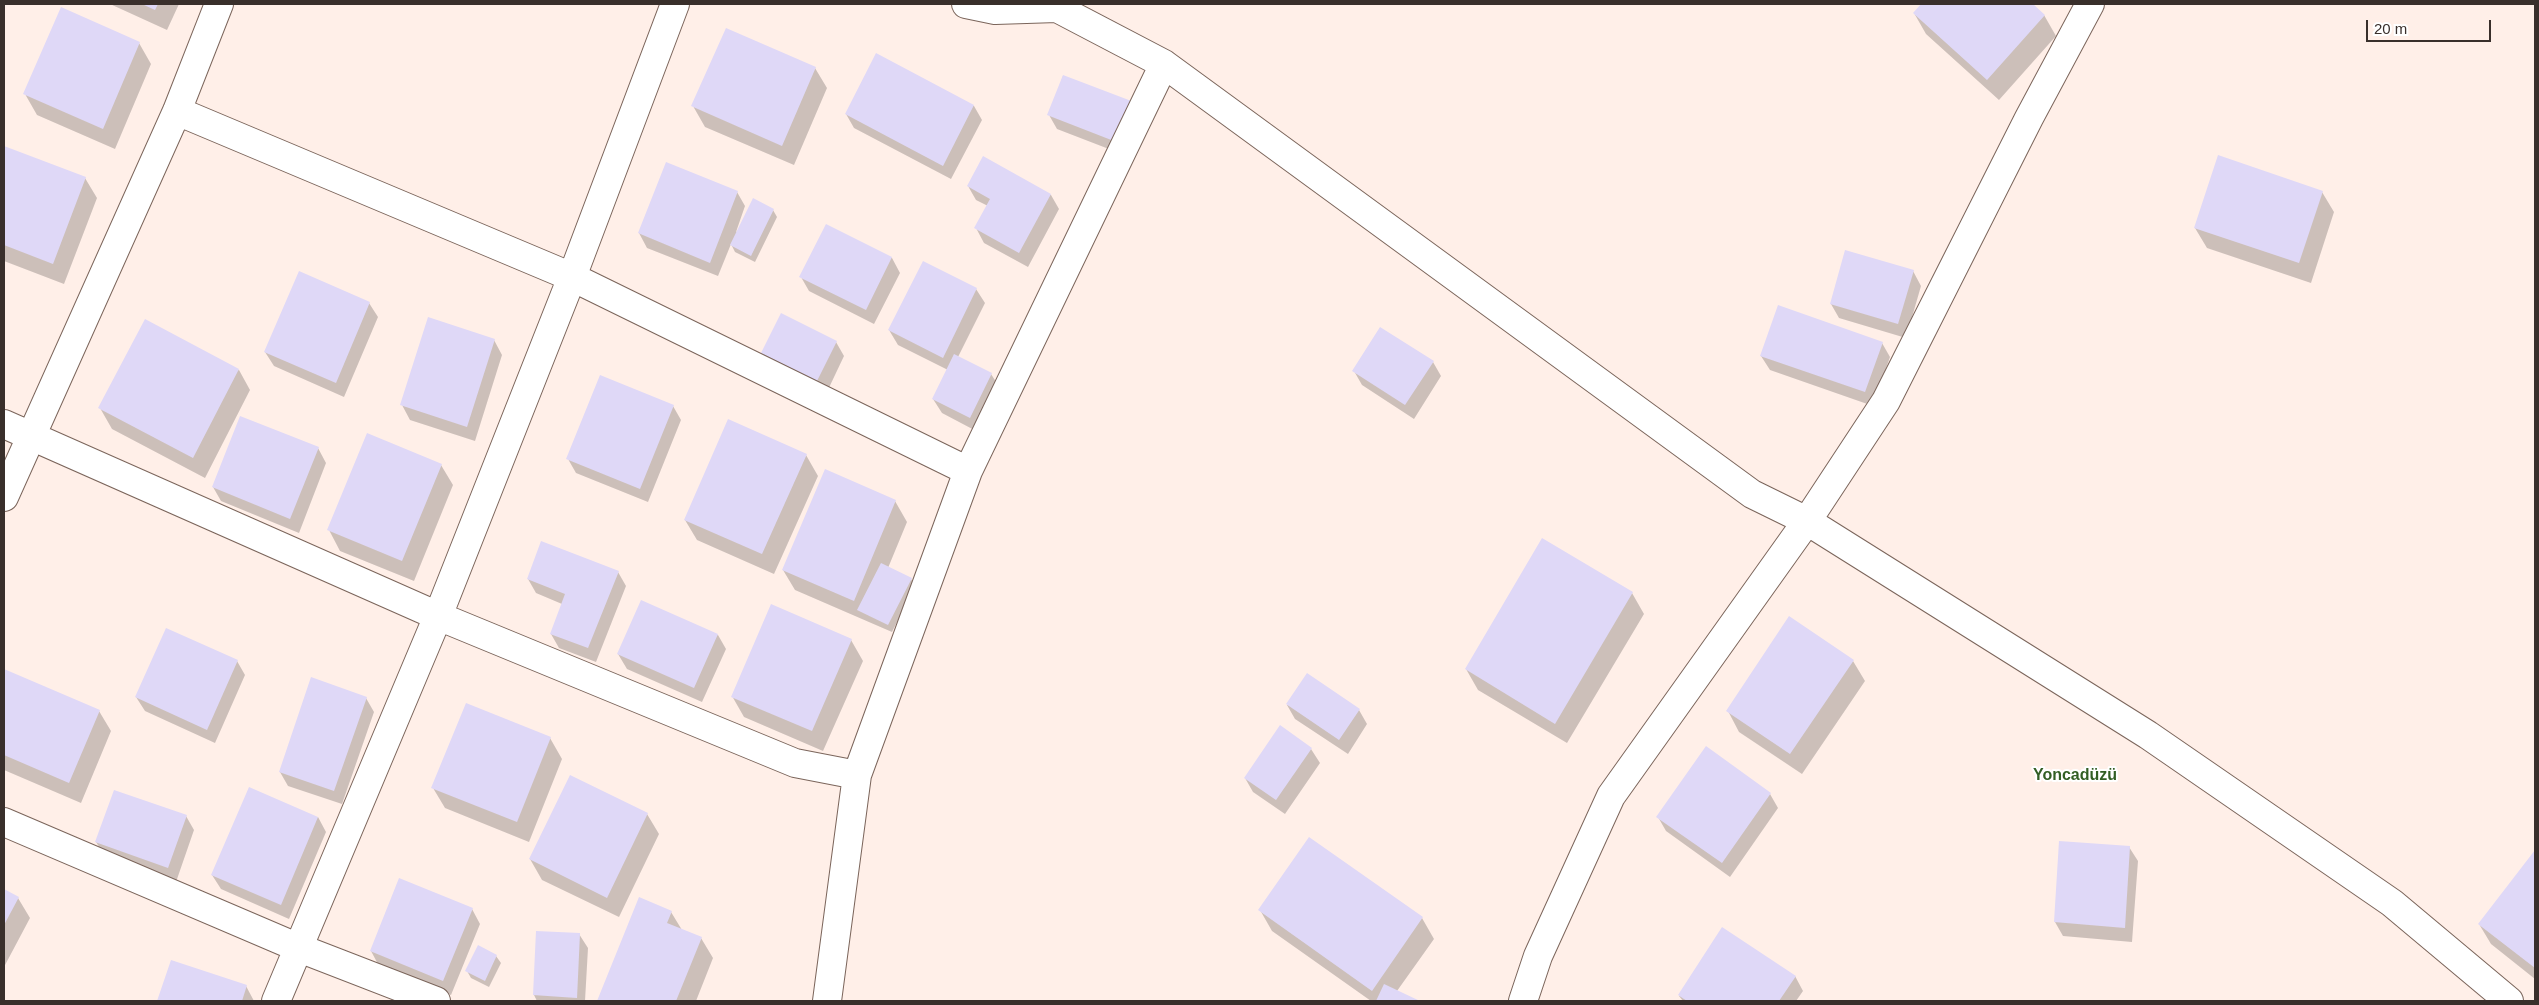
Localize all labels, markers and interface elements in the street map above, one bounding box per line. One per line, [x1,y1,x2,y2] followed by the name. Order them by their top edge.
[2369,10,2494,42] scale bar
[2374,20,2407,37] text: 20 m
[2033,766,2117,786] district label: Yoncadüzü

